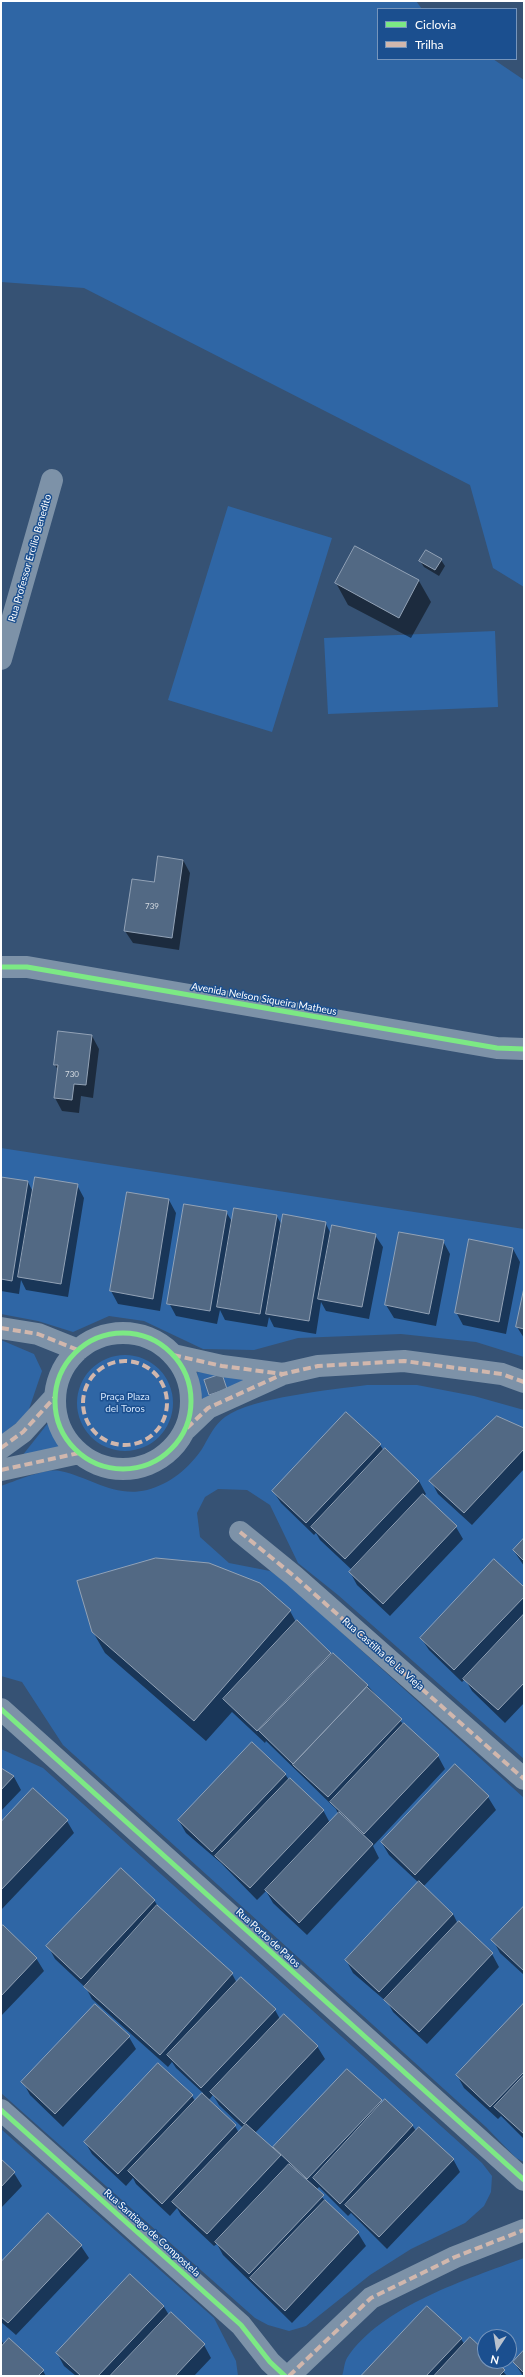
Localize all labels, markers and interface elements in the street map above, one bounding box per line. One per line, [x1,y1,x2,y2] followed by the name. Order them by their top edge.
[377,8,517,60] legend
[415,17,456,32] text: Ciclovia
[415,37,444,52] text: Trilha
[6,493,54,623] street label: Rua Professor Ercílio Benedito
[145,901,159,911] house number: 739
[190,980,338,1018] street label: Avenida Nelson Siqueira Matheus
[65,1069,79,1079] house number: 730
[100,1391,150,1414] park label: Praça Plaza del Toros
[340,1615,426,1693] street label: Rua Castilha de La Vieja
[233,1906,303,1970] street label: Rua Porto de Palos
[101,2187,203,2279] street label: Rua Santiago de Compostela
[477,2329,517,2369] north arrow
[489,2353,500,2367] text: N

